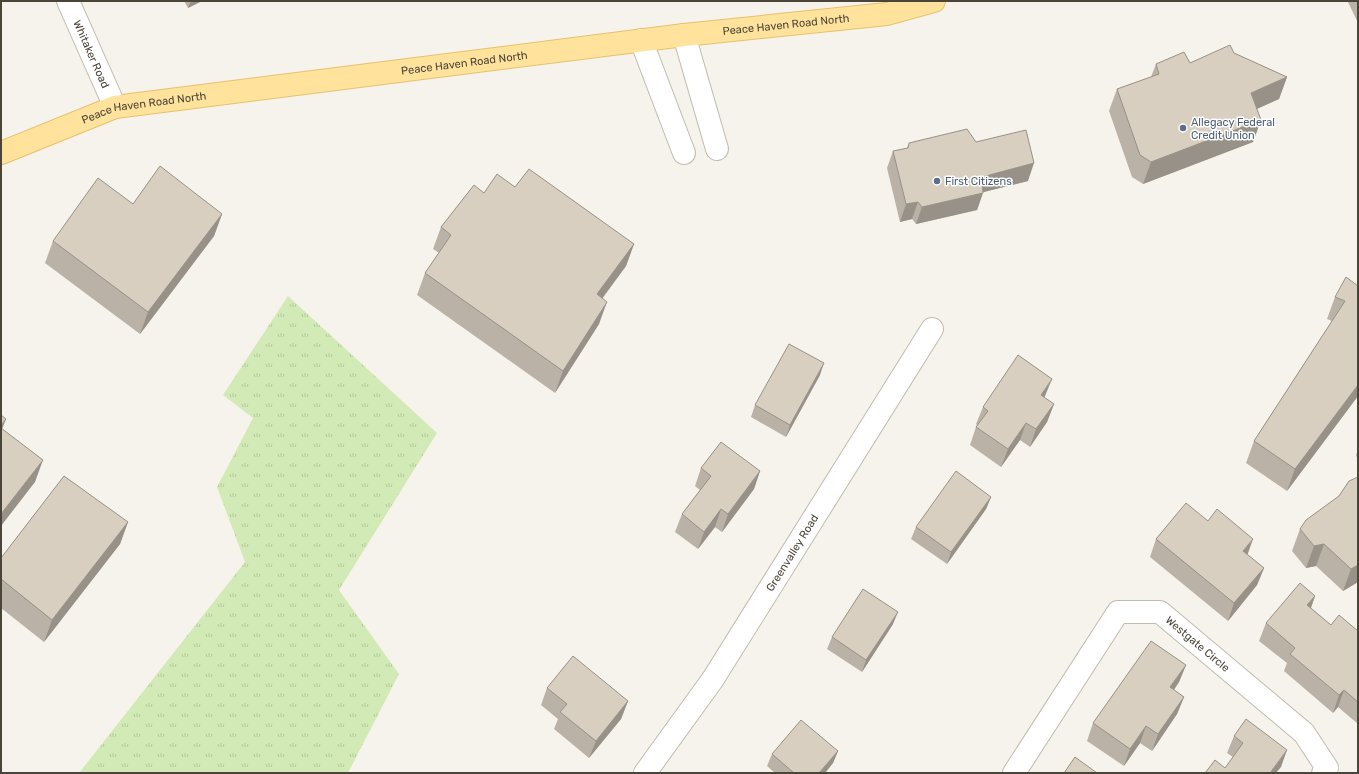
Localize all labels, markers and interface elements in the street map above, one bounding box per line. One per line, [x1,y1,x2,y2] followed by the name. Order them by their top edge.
[722,11,850,37] street label: Peace Haven Road North
[71,18,112,90] street label: Whitaker Road
[400,48,528,77] street label: Peace Haven Road North
[80,89,207,126] street label: Peace Haven Road North
[1191,116,1275,142] place label: Allegacy Federal Credit Union
[1178,123,1188,133] marker: Allegacy Federal Credit Union
[945,175,1012,188] place label: First Citizens
[932,176,942,186] marker: First Citizens
[763,512,821,594] street label: Greenvalley Road
[1163,613,1232,674] street label: Westgate Circle

